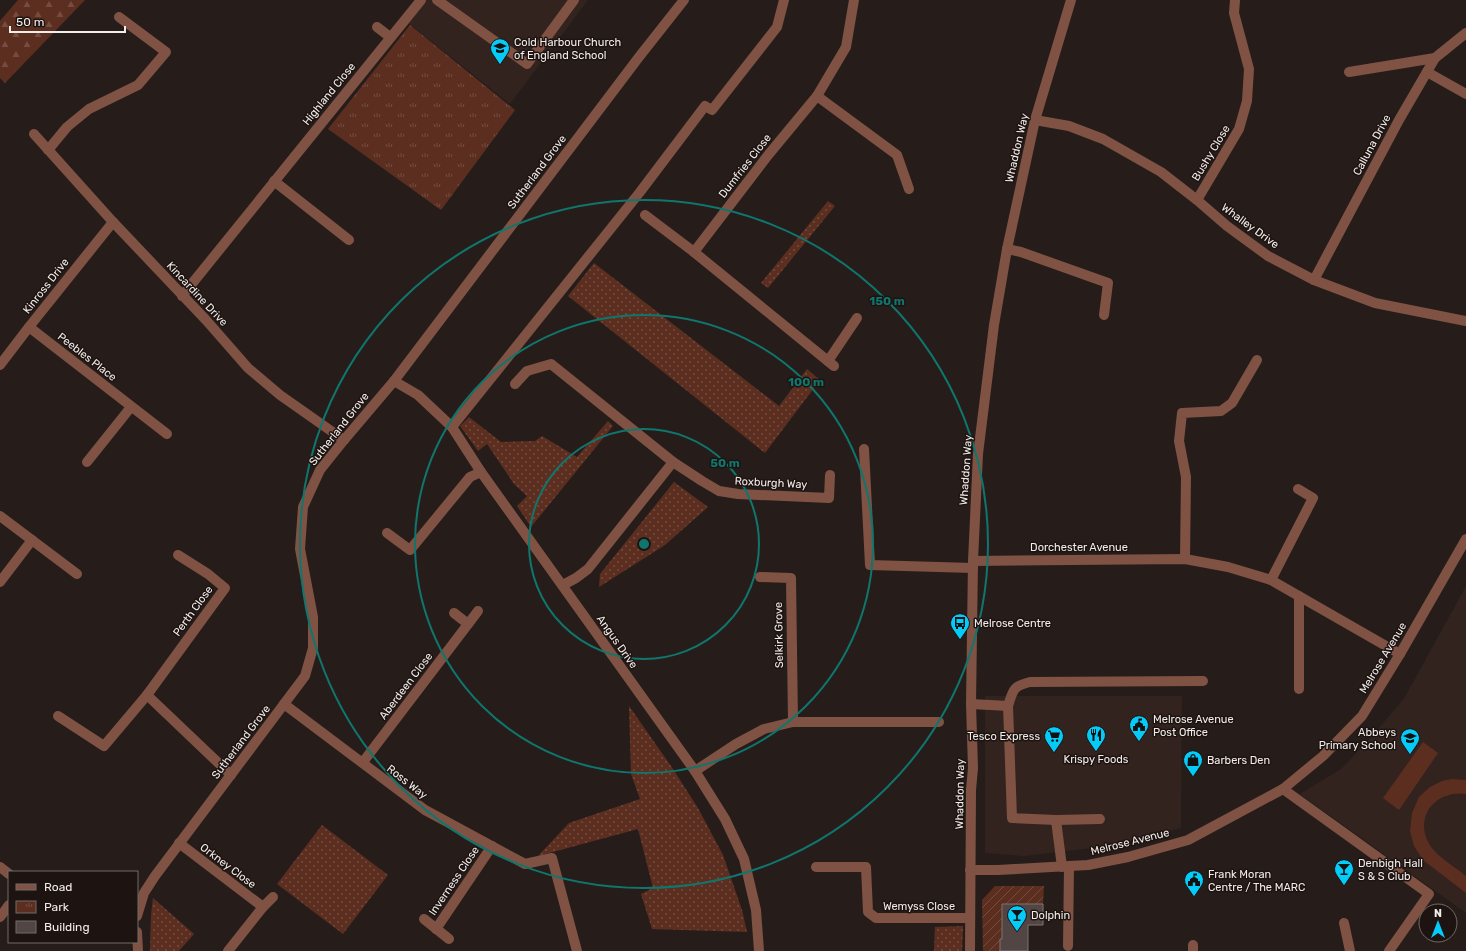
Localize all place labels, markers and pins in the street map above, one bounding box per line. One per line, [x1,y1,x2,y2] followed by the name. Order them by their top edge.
[514,36,621,62] place label: Cold Harbour Church of England School
[489,37,511,65] school or university icon: Cold Harbour Church of England School
[637,537,651,551] centre of rings
[949,612,971,640] bus stop icon: Melrose Centre
[974,617,1051,630] place label: Melrose Centre
[1153,713,1234,739] place label: Melrose Avenue Post Office
[1128,714,1150,742] public building icon: Melrose Avenue Post Office
[1085,724,1107,752] restaurant icon: Krispy Foods
[1043,725,1065,753] supermarket icon: Tesco Express
[1319,726,1396,752] place label: Abbeys Primary School
[1399,727,1421,755] school or university icon: Abbeys Primary School
[967,730,1040,743] place label: Tesco Express
[1182,749,1204,777] shop icon: Barbers Den
[1064,753,1129,766] place label: Krispy Foods
[1207,754,1270,767] place label: Barbers Den
[1358,857,1423,883] place label: Denbigh Hall S & S Club
[1333,858,1355,886] bar icon: Denbigh Hall S & S Club
[1208,868,1305,894] place label: Frank Moran Centre / The MARC
[1183,869,1205,897] public building icon: Frank Moran Centre / The MARC
[1006,904,1028,932] bar icon: Dolphin
[1031,909,1070,922] place label: Dolphin

